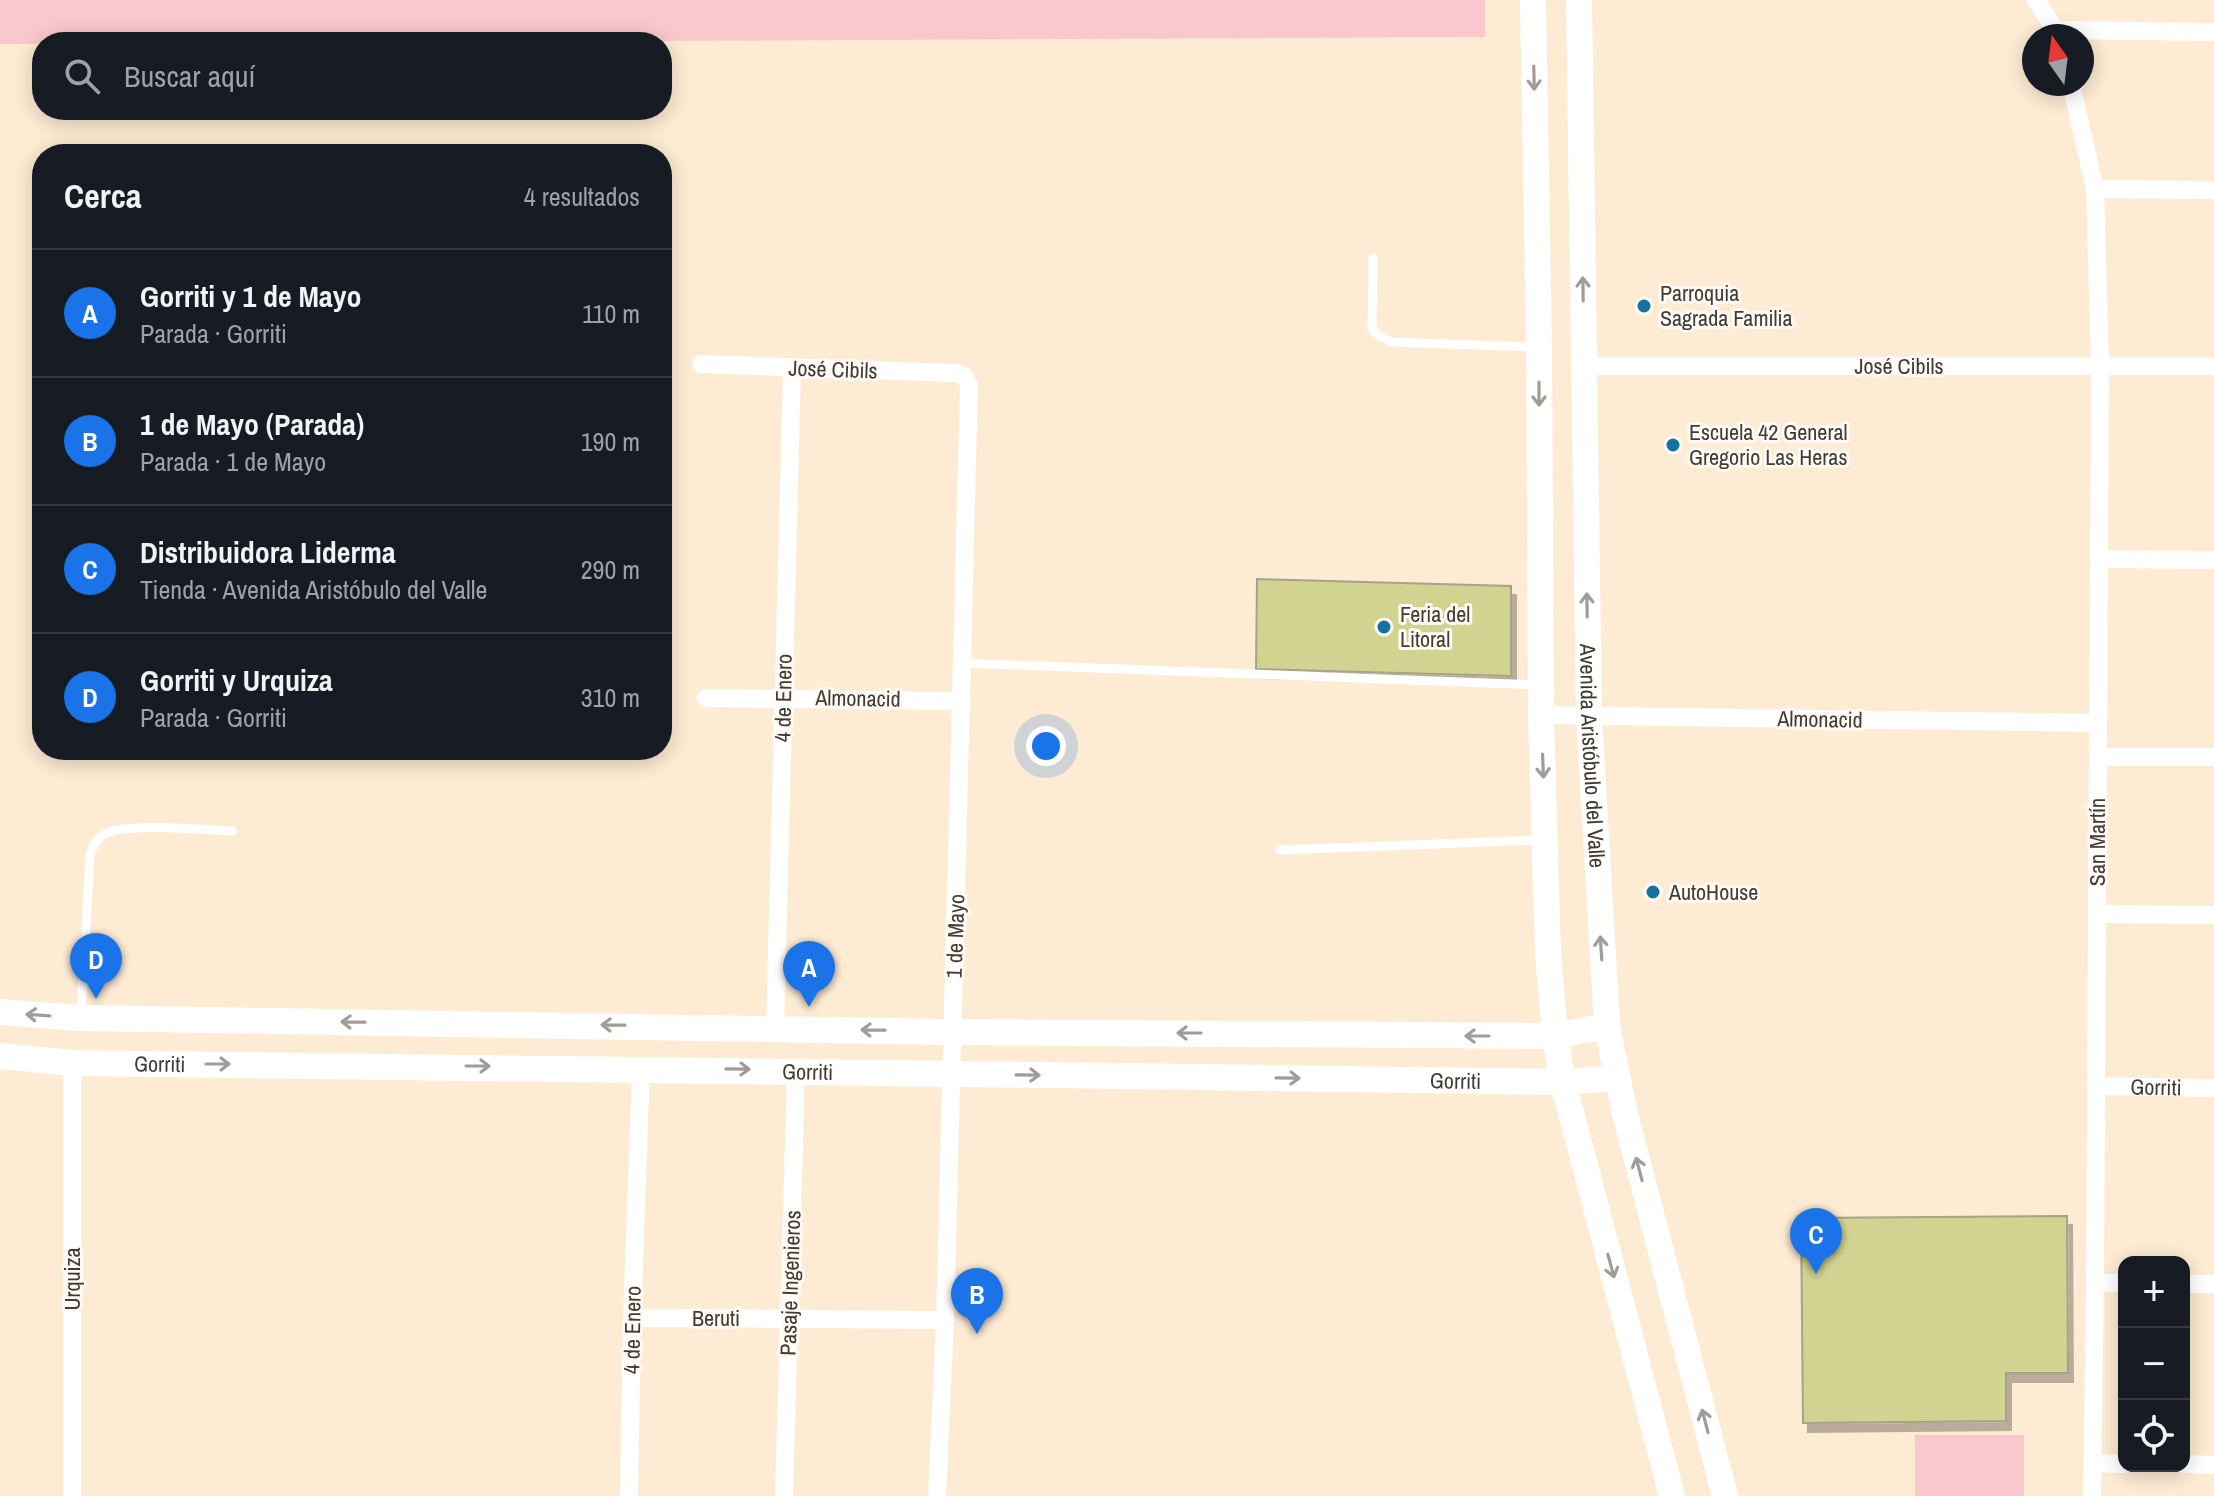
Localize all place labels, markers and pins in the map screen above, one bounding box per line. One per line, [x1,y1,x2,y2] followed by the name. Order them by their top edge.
[1660,278,1793,333] place label: Parroquia Sagrada Familia
[1635,297,1653,315] marker: Parroquia Sagrada Familia
[1689,417,1847,472] place label: Escuela 42 General Gregorio Las Heras
[1664,436,1682,454] marker: Escuela 42 General Gregorio Las Heras
[1400,599,1470,654] place label: Feria del Litoral
[1375,618,1393,636] marker: Feria del Litoral
[1668,877,1758,907] place label: AutoHouse
[1644,883,1662,901] marker: AutoHouse
[70,933,122,999] pin: D
[783,941,835,1007] pin: A
[1790,1208,1842,1274] pin: C
[951,1268,1003,1334] pin: B

